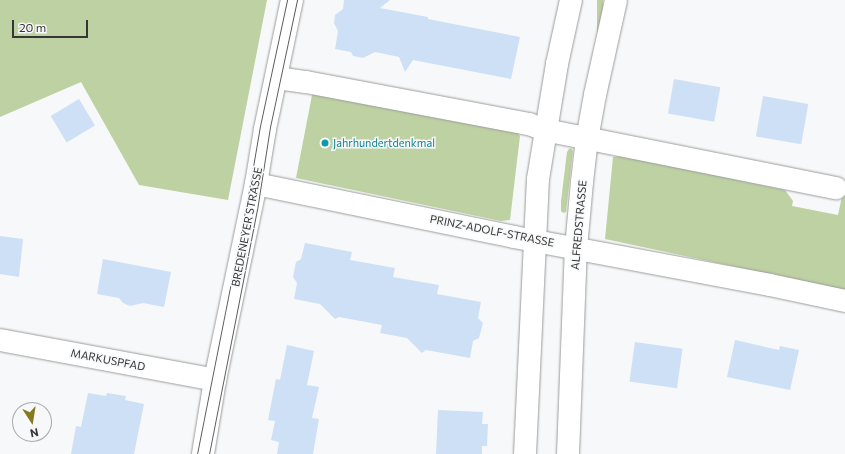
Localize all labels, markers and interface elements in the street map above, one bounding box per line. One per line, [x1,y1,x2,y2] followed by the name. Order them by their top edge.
[14,12,90,38] scale bar
[19,20,46,34] text: 20 m
[333,136,435,150] place label: Jahrhundertdenkmal
[320,138,330,148] marker: Jahrhundertdenkmal
[229,166,265,288] street label: BREDENEYER STRASSE
[569,180,589,270] street label: ALFREDSTRASSE
[429,212,555,250] street label: PRINZ-ADOLF-STRASSE
[70,346,146,374] street label: MARKUSPFAD
[12,402,52,442] north arrow
[29,426,40,440] text: N

